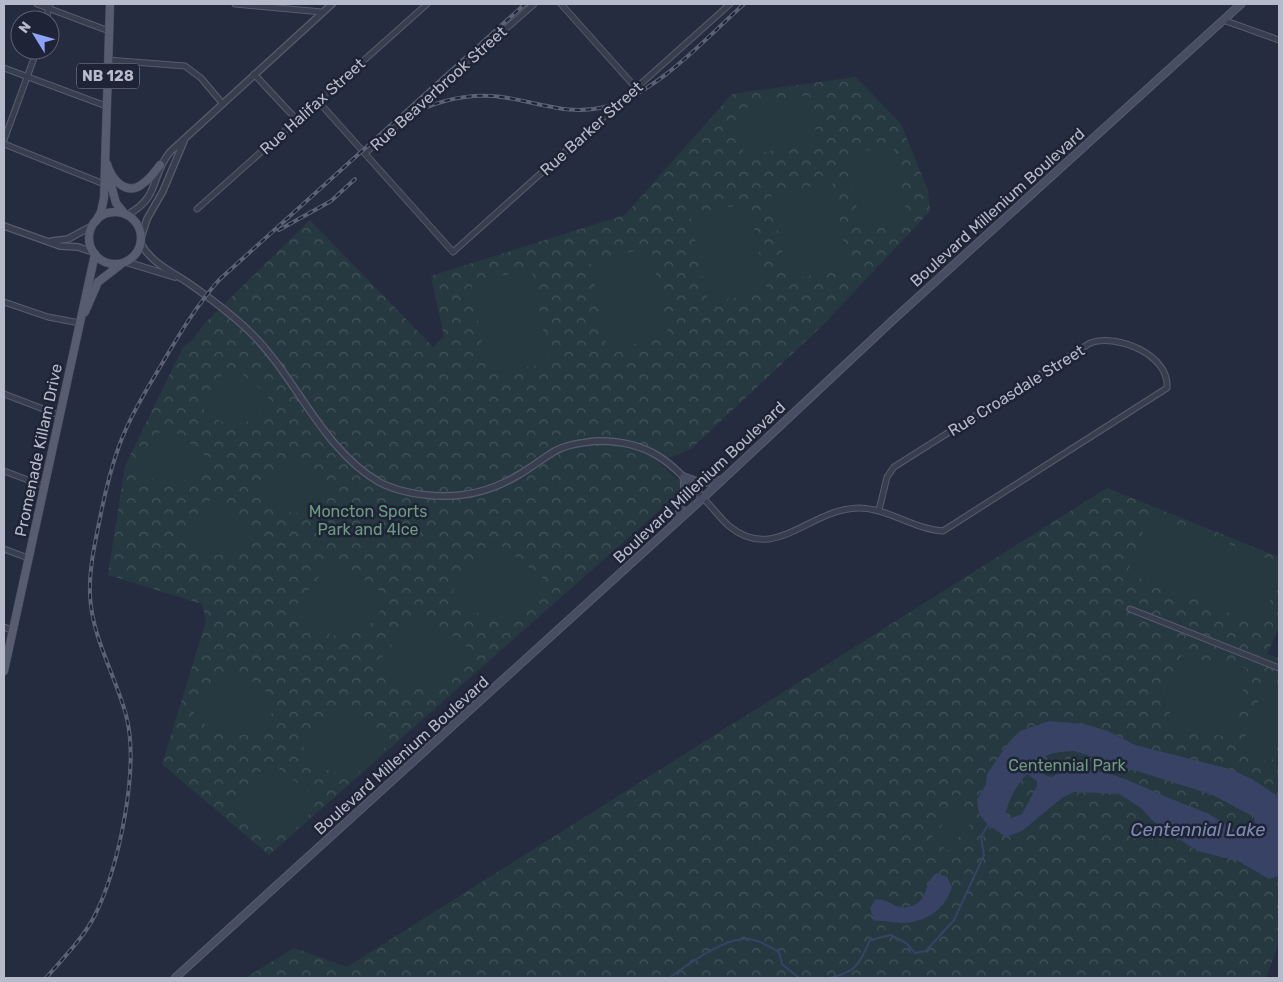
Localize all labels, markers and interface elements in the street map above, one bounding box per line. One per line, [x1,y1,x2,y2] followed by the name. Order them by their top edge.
[10,10,60,60] north arrow
[15,18,35,37] text: N
[366,22,510,155] street label: Rue Beaverbrook Street
[256,54,369,158] street label: Rue Halifax Street
[77,64,139,88] road number: NB 128
[536,77,646,179] street label: Rue Barker Street
[906,124,1089,291] street label: Boulevard Millenium Boulevard
[945,341,1088,440] street label: Rue Croasdale Street
[11,362,66,538] street label: Promenade Killam Drive
[609,398,789,567] street label: Boulevard Millenium Boulevard
[309,502,427,539] park label: Moncton Sports Park and 4Ice
[310,672,493,839] street label: Boulevard Millenium Boulevard
[1008,756,1127,775] park label: Centennial Park
[1131,819,1265,841] water label: Centennial Lake

